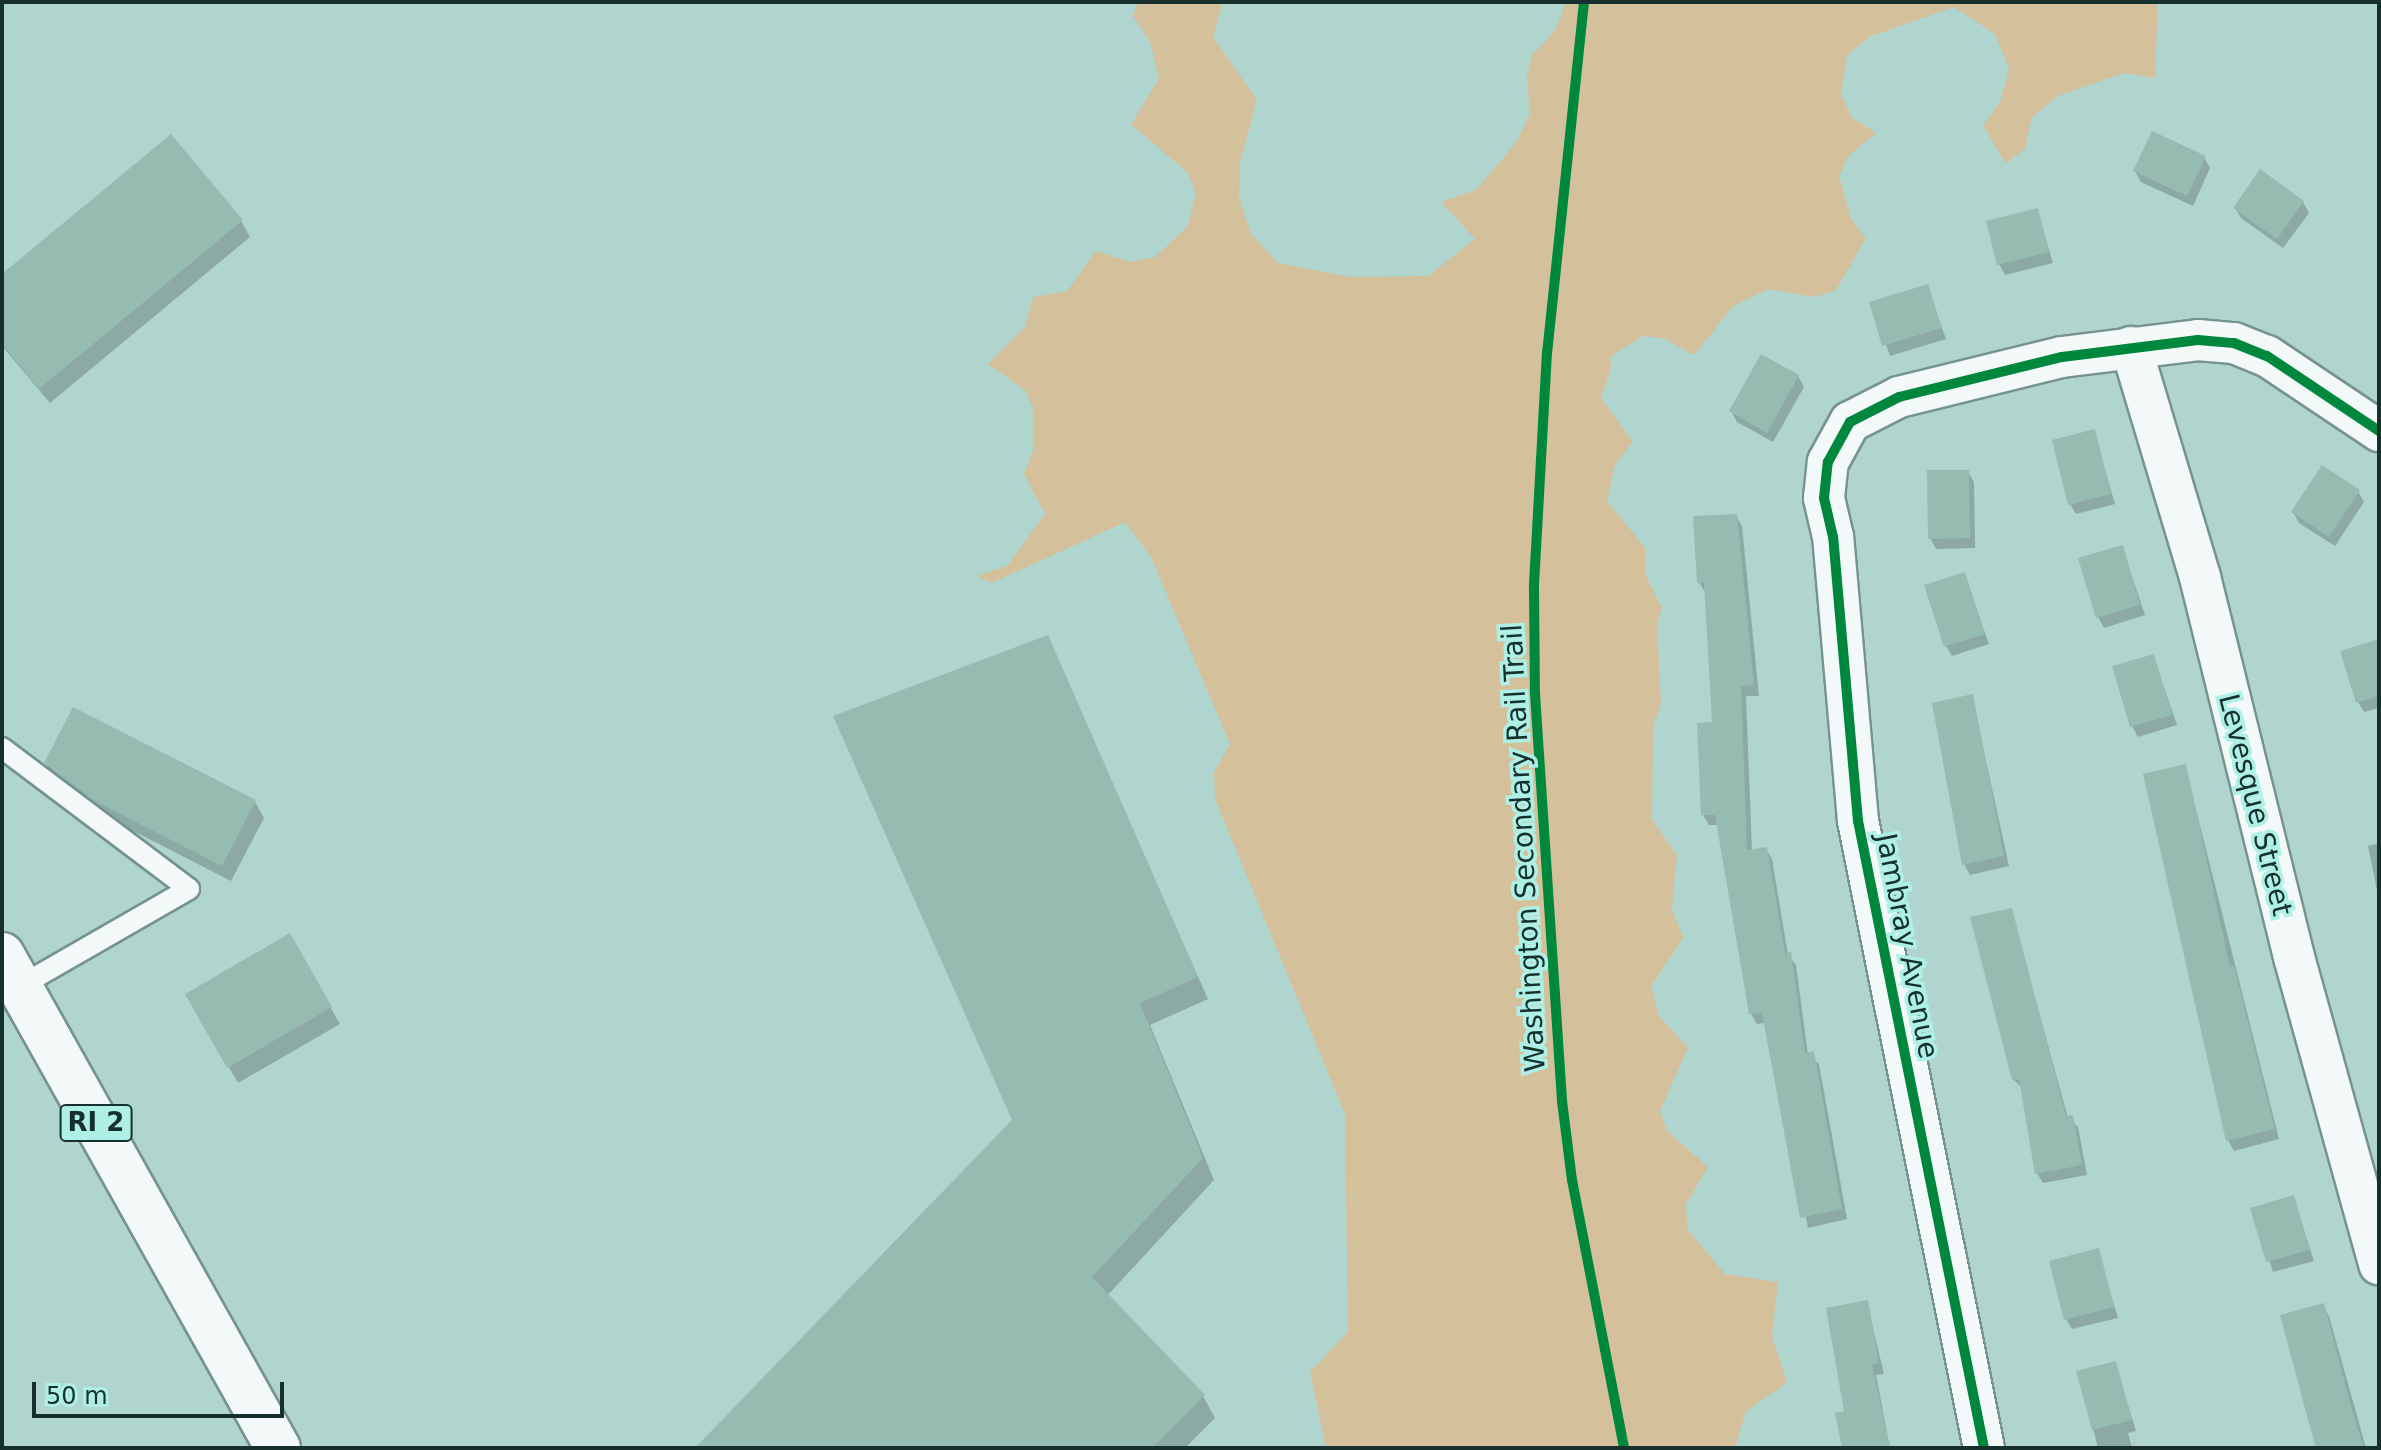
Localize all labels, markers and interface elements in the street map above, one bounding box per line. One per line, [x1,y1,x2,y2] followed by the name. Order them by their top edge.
[1495,623,1553,1073] street label: Washington Secondary Rail Trail
[2211,691,2299,919] street label: Levesque Street
[1869,831,1945,1061] street label: Jambray Avenue
[58,1101,134,1145] road number: RI 2
[36,1366,288,1416] scale bar
[46,1382,108,1410] text: 50 m

